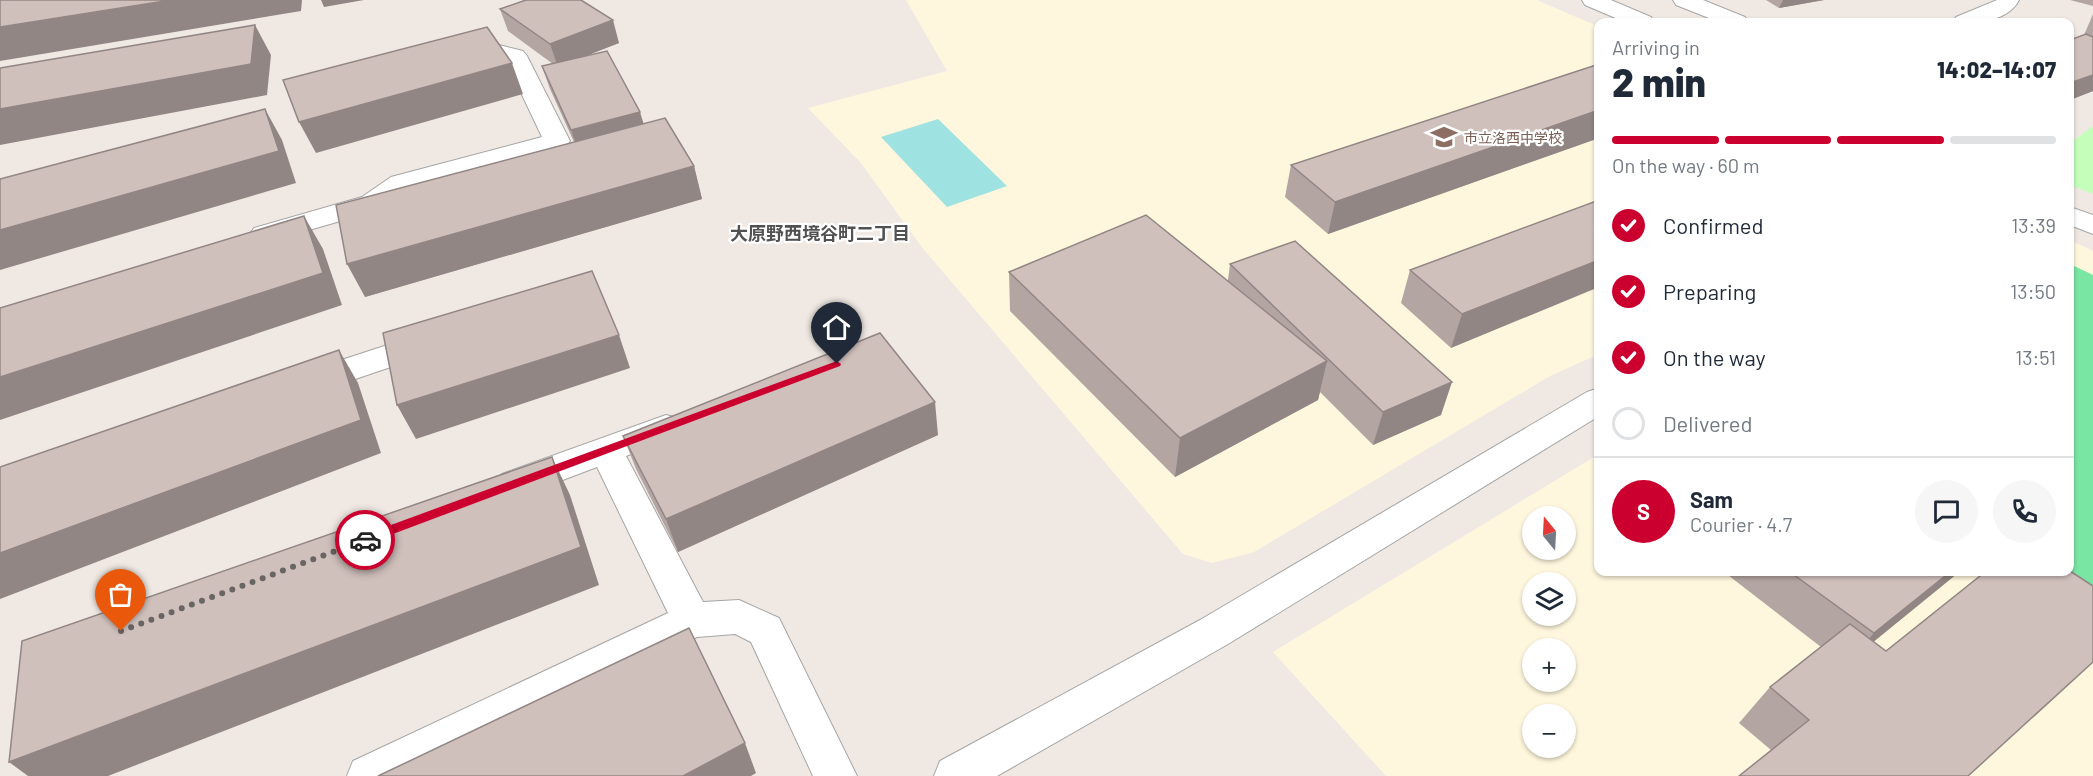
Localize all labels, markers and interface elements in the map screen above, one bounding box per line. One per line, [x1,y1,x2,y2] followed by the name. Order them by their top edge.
[1612,35,1700,59] text: Arriving in
[1937,56,2056,82] text: 14:02–14:07
[1612,58,1706,105] text: 2 min
[1429,122,1459,152] school or university icon: 市立洛西中学校
[1464,129,1562,146] place label: 市立洛西中学校
[1612,153,1760,177] text: On the way · 60 m
[1612,209,1645,242] icon: check
[1663,212,1763,238] text: Confirmed
[2011,213,2056,237] text: 13:39
[730,222,910,244] district label: 大原野西境谷町二丁目
[1612,275,1645,308] icon: check
[1663,278,1756,304] text: Preparing
[2010,279,2056,303] text: 13:50
[811,302,862,364] pin
[820,311,853,344] icon: home
[1612,341,1645,374] icon: check
[1663,344,1766,370] text: On the way
[2015,345,2056,369] text: 13:51
[1663,410,1752,436] text: Delivered
[1915,480,1978,543] button: chat
[1993,480,2056,543] button: phone
[1690,486,1733,512] text: Sam
[1637,498,1650,524] text: S
[1522,506,1576,560] north arrow
[1522,506,1576,758] map controls
[335,510,395,570] courier
[1690,512,1792,536] text: Courier · 4.7
[349,524,382,557] icon: car
[95,569,146,631] pin
[1522,572,1576,626] button: layers
[104,578,137,611] icon: bag
[1522,638,1576,692] button: +
[1522,704,1576,758] button: −

